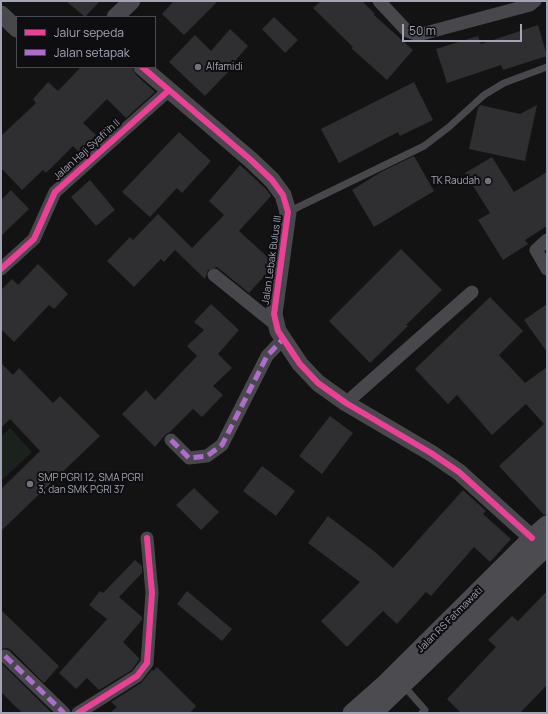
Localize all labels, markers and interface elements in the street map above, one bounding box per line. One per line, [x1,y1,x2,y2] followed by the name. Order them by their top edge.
[16,16,156,68] legend
[404,16,524,42] scale bar
[409,22,436,39] text: 50 m
[54,24,124,41] text: Jalur sepeda
[54,44,130,61] text: Jalan setapak
[206,61,243,73] place label: Alfamidi
[193,62,203,72] marker: Alfamidi
[51,117,123,183] street label: Jalan Haji Syafi'ih II
[431,175,480,187] place label: TK Raudah
[483,176,493,186] marker: TK Raudah
[260,215,284,305] street label: Jalan Lebak Bulus III
[38,472,143,496] place label: SMP PGRI 12, SMA PGRI 3, dan SMK PGRI 37
[25,479,35,489] marker: SMP PGRI 12, SMA PGRI 3, dan SMK PGRI 37
[415,585,485,655] street label: Jalan RS Fatmawati

